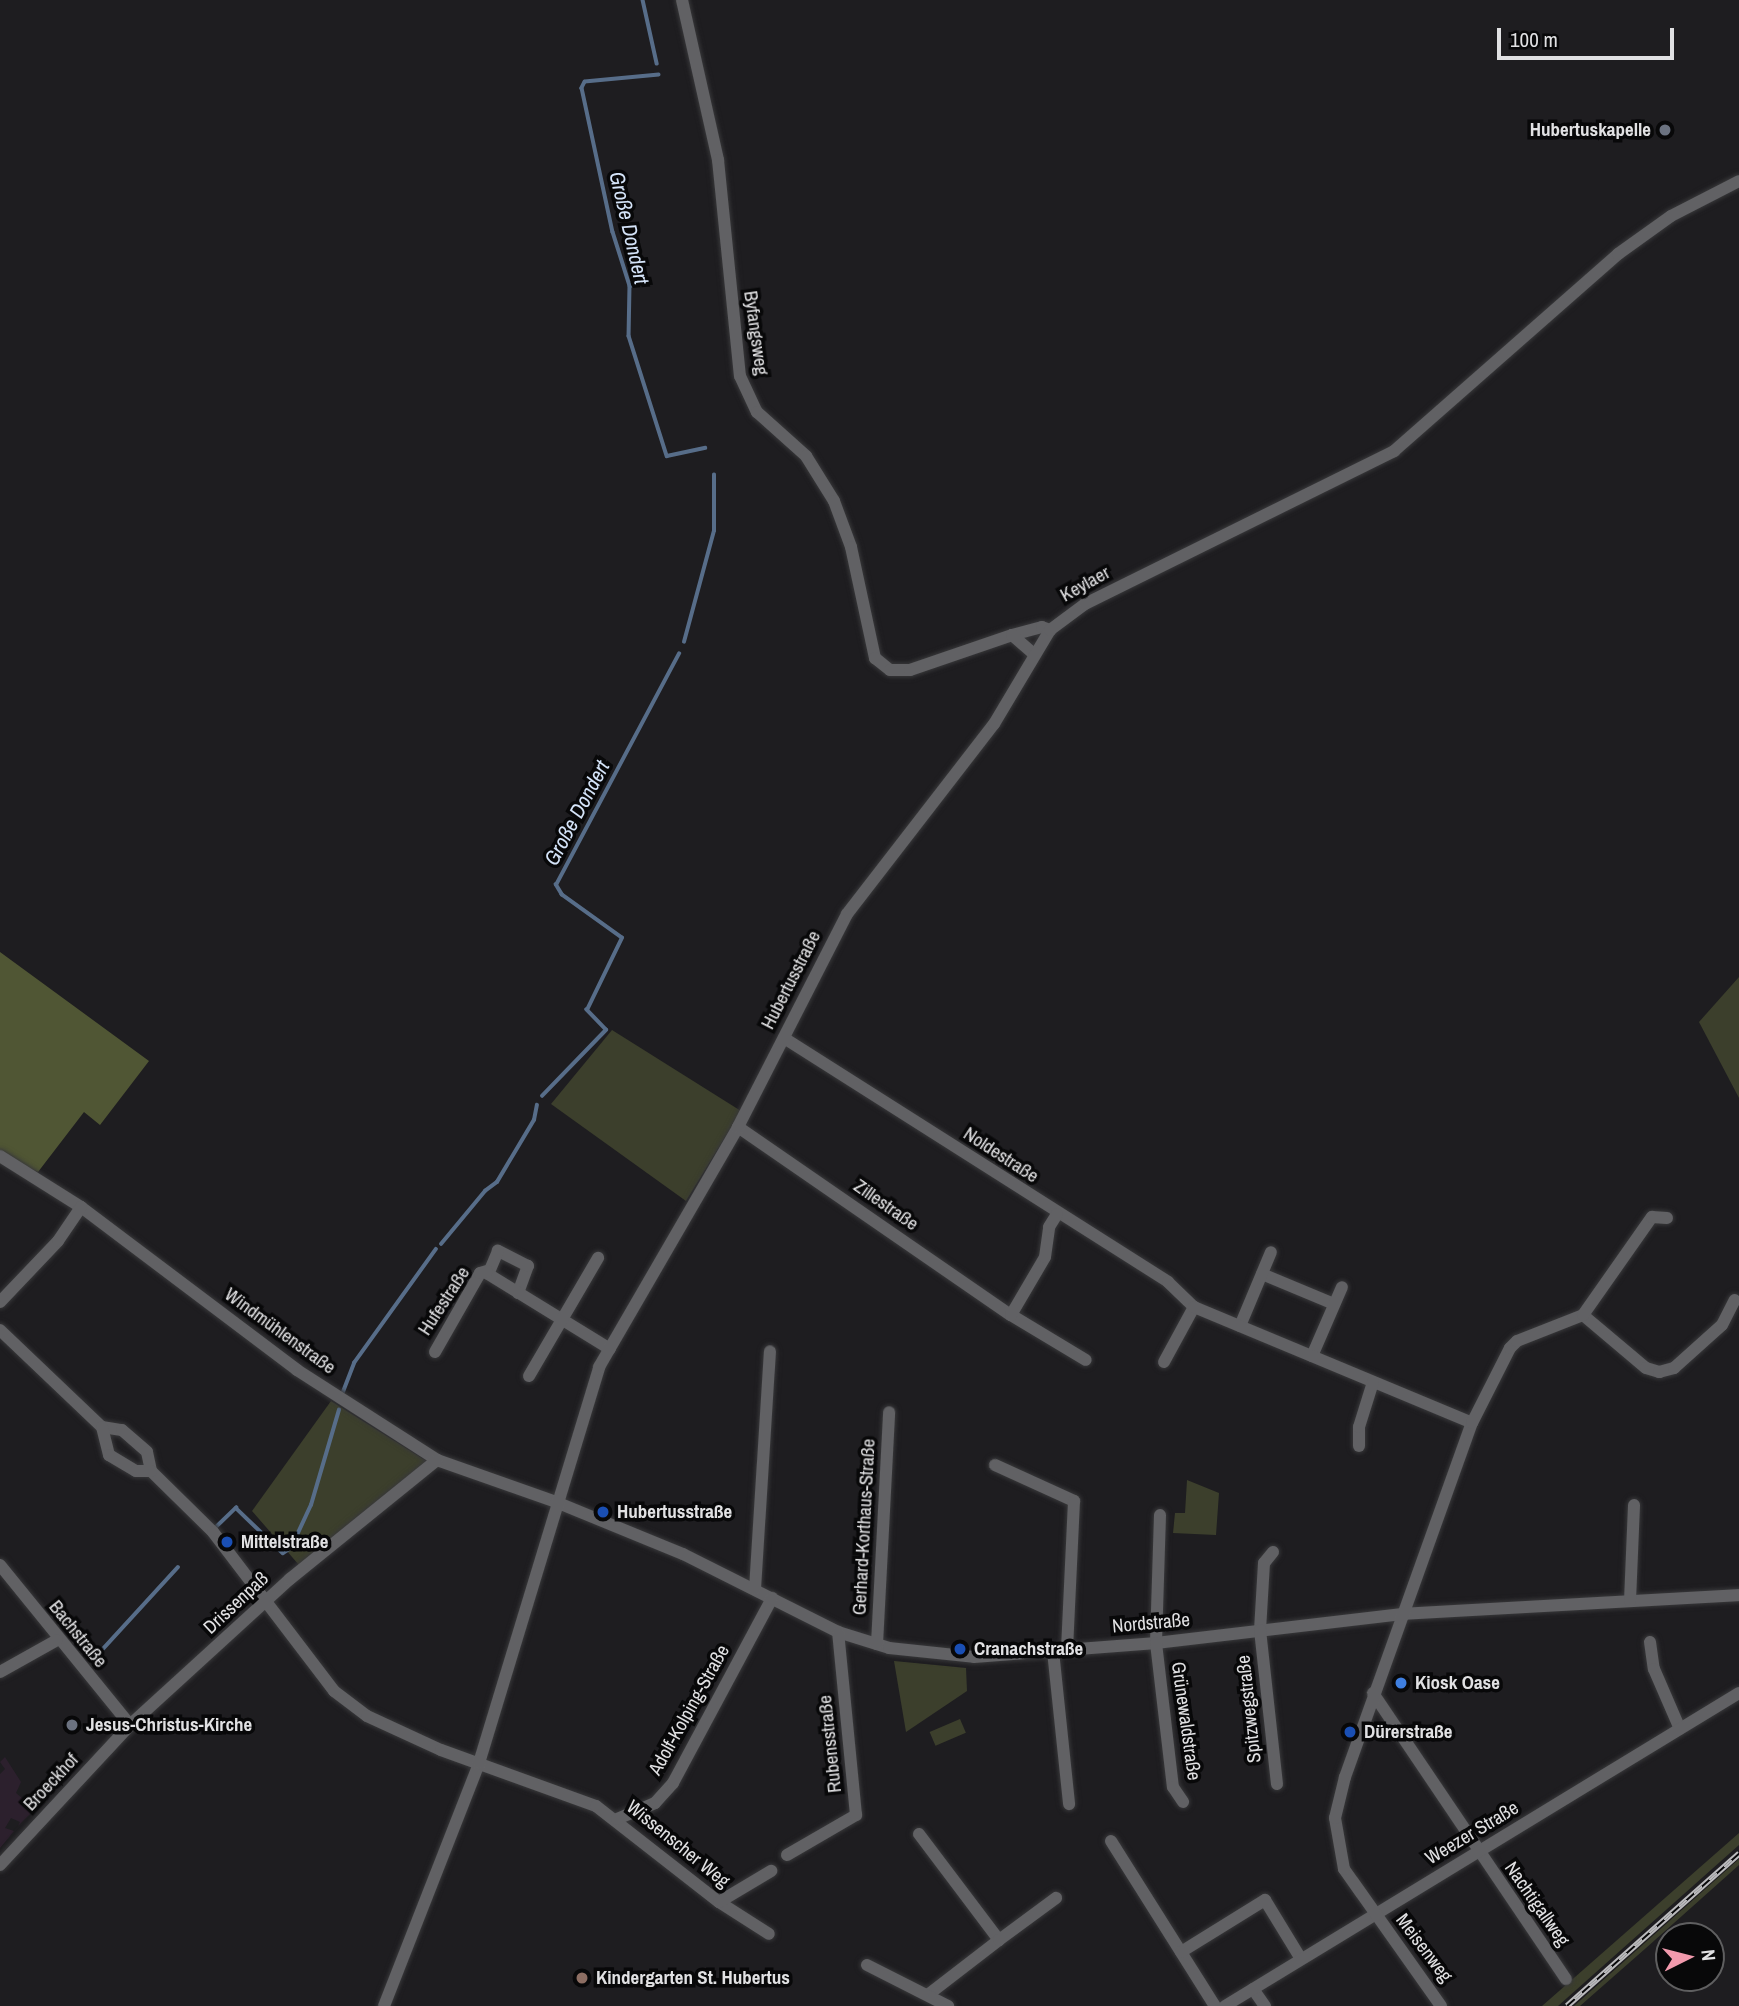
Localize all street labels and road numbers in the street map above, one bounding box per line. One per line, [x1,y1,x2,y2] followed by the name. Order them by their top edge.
[739,289,773,377] street label: Byfangsweg
[1056,561,1114,607] street label: Keylaer
[756,927,826,1033] street label: Hubertusstraße
[959,1122,1043,1188] street label: Noldestraße
[849,1175,923,1235] street label: Zillestraße
[413,1262,475,1340] street label: Hufestraße
[220,1283,340,1379] street label: Windmühlenstraße
[848,1438,880,1616] street label: Gerhard-Korthaus-Straße
[199,1567,273,1639] street label: Drissenpaß
[44,1596,112,1672] street label: Bachstraße
[1111,1608,1191,1638] street label: Nordstraße
[644,1641,734,1779] street label: Adolf-Kolping-Straße
[1232,1654,1266,1764] street label: Spitzwegstraße
[1166,1660,1206,1782] street label: Grünewaldstraße
[814,1694,846,1794] street label: Rubensstraße
[19,1749,83,1815] street label: Broeckhof
[622,1795,734,1893] street label: Wissenscher Weg
[1421,1796,1523,1870] street label: Weezer Straße
[1500,1857,1574,1951] street label: Nachtigallweg
[1391,1909,1457,1987] street label: Meisenweg

